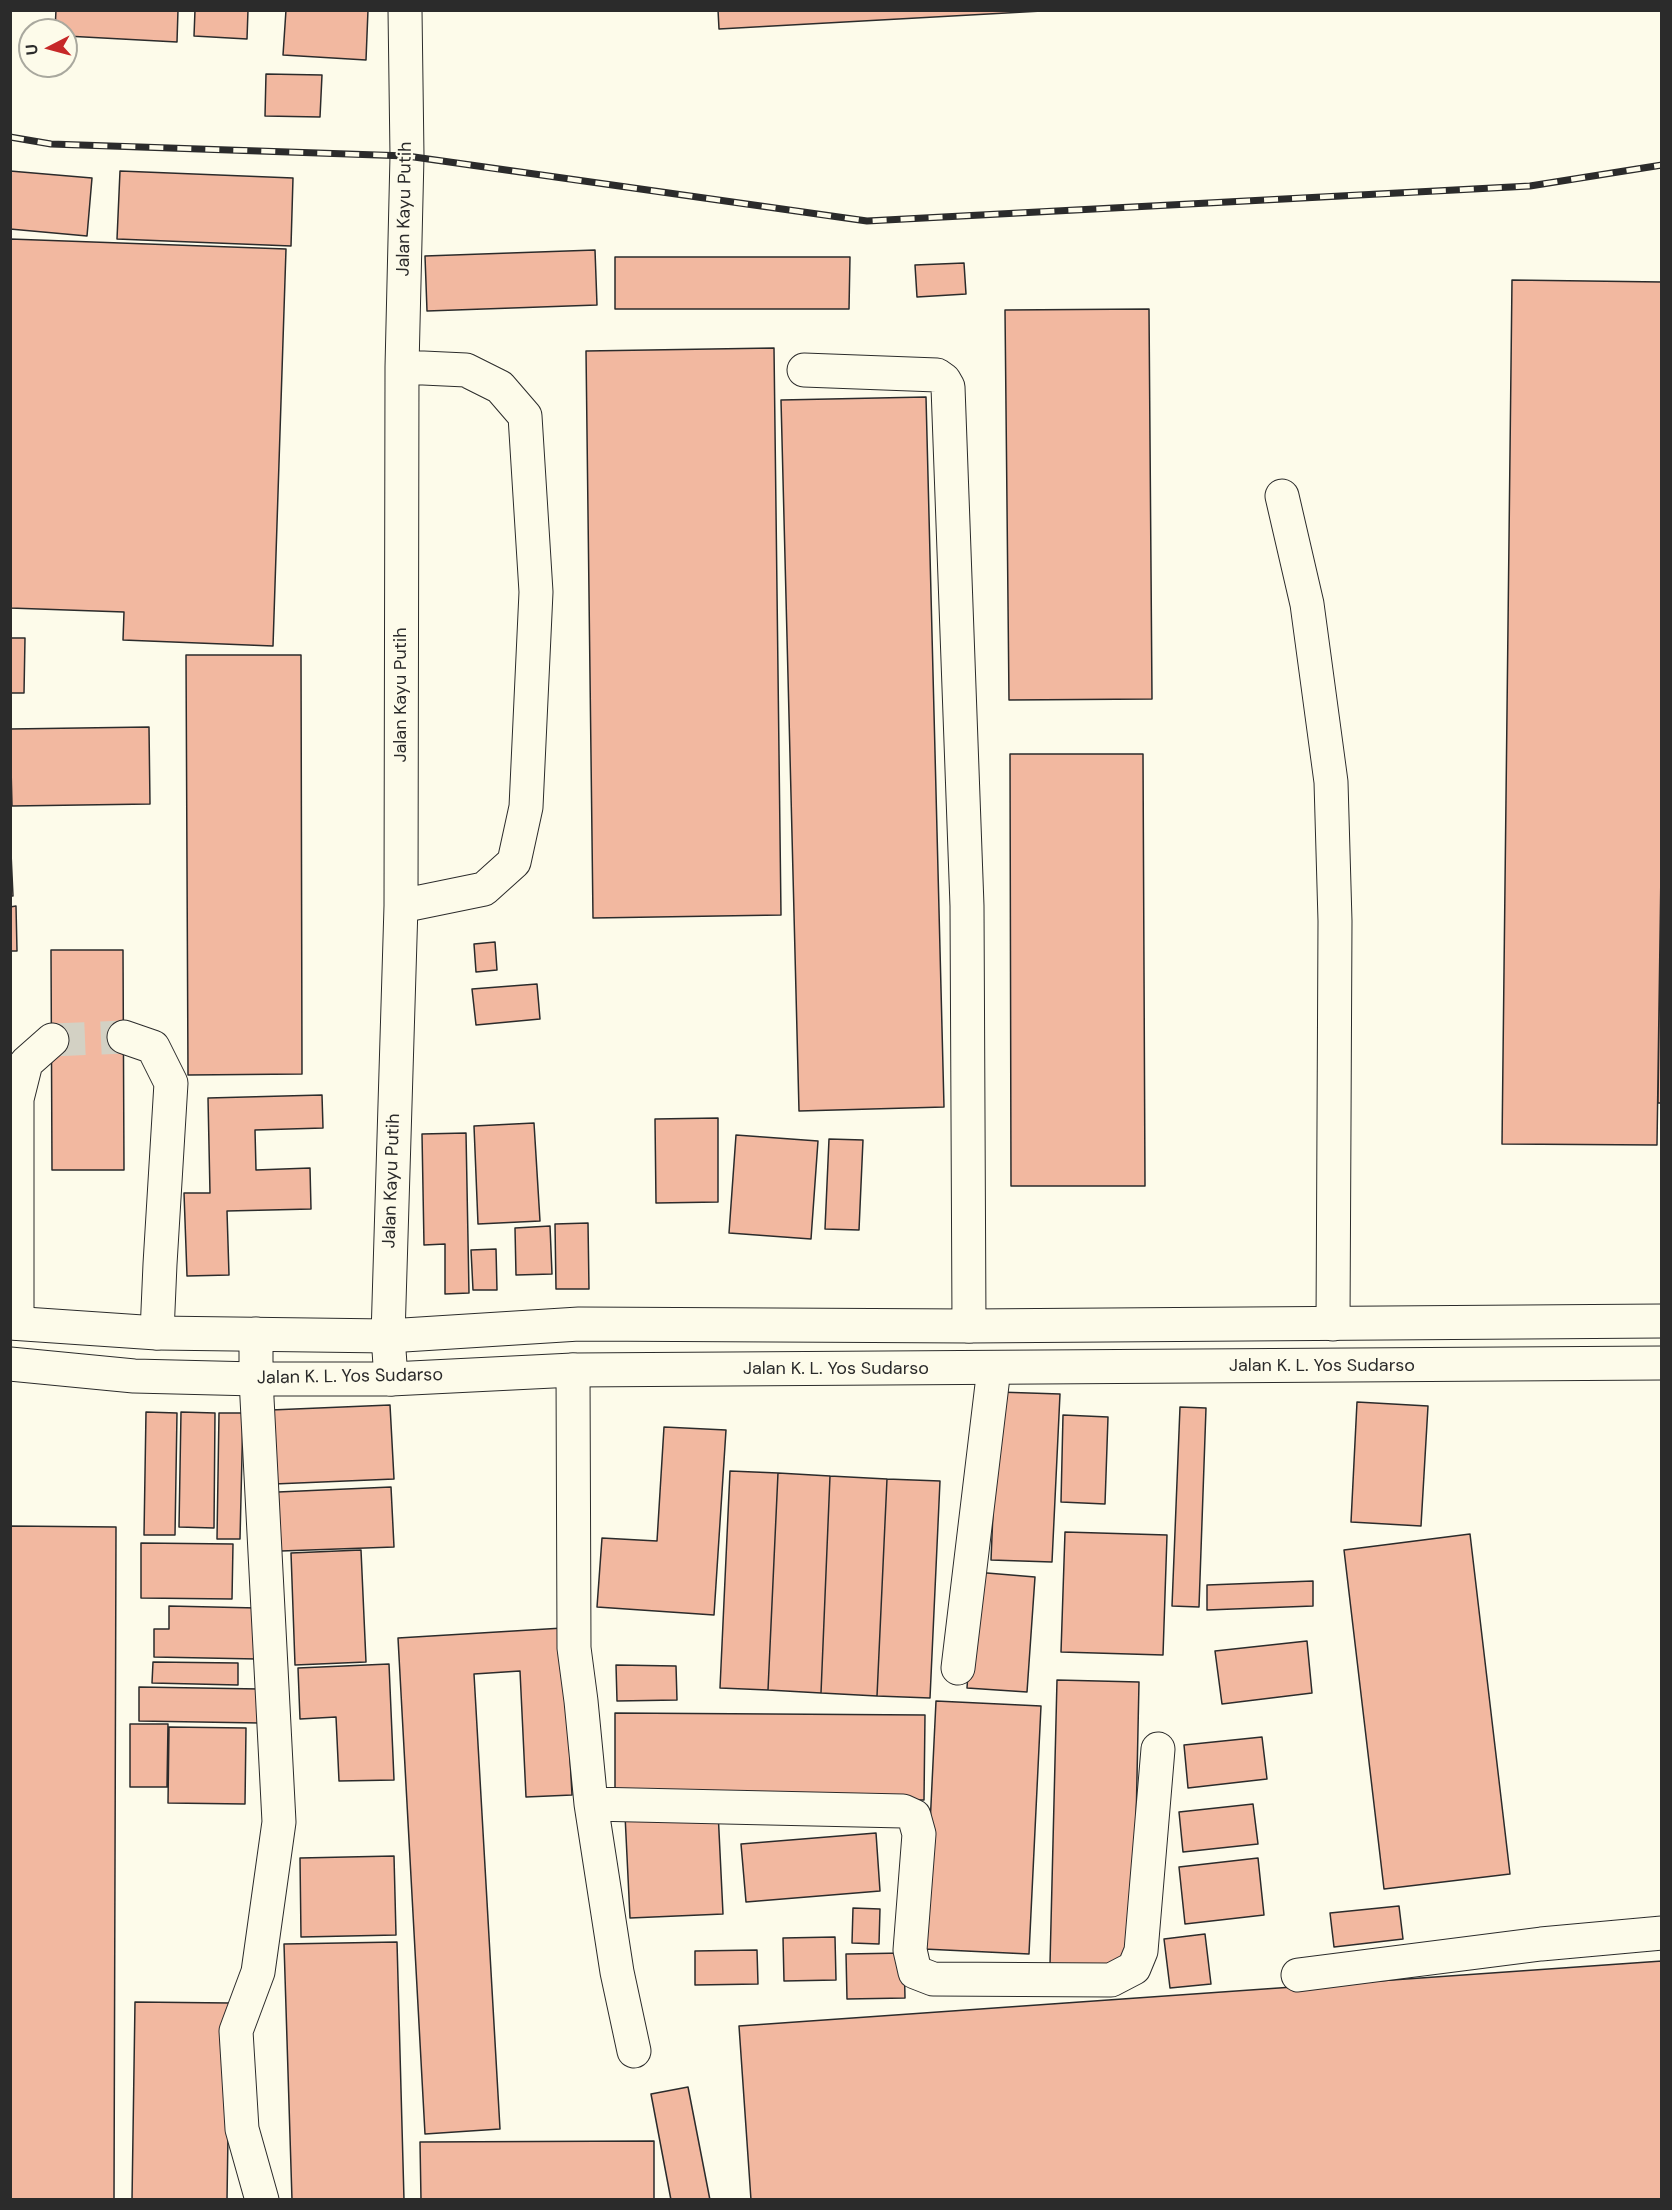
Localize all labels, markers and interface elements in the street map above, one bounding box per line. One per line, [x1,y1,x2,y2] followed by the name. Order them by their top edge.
[18,18,78,78] north arrow
[21,43,43,56] text: U
[393,141,417,277] street label: Jalan Kayu Putih
[390,628,412,762] street label: Jalan Kayu Putih
[379,1113,405,1249] street label: Jalan Kayu Putih
[1229,1355,1415,1377] street label: Jalan K. L. Yos Sudarso
[743,1358,929,1380] street label: Jalan K. L. Yos Sudarso
[257,1365,443,1389] street label: Jalan K. L. Yos Sudarso

